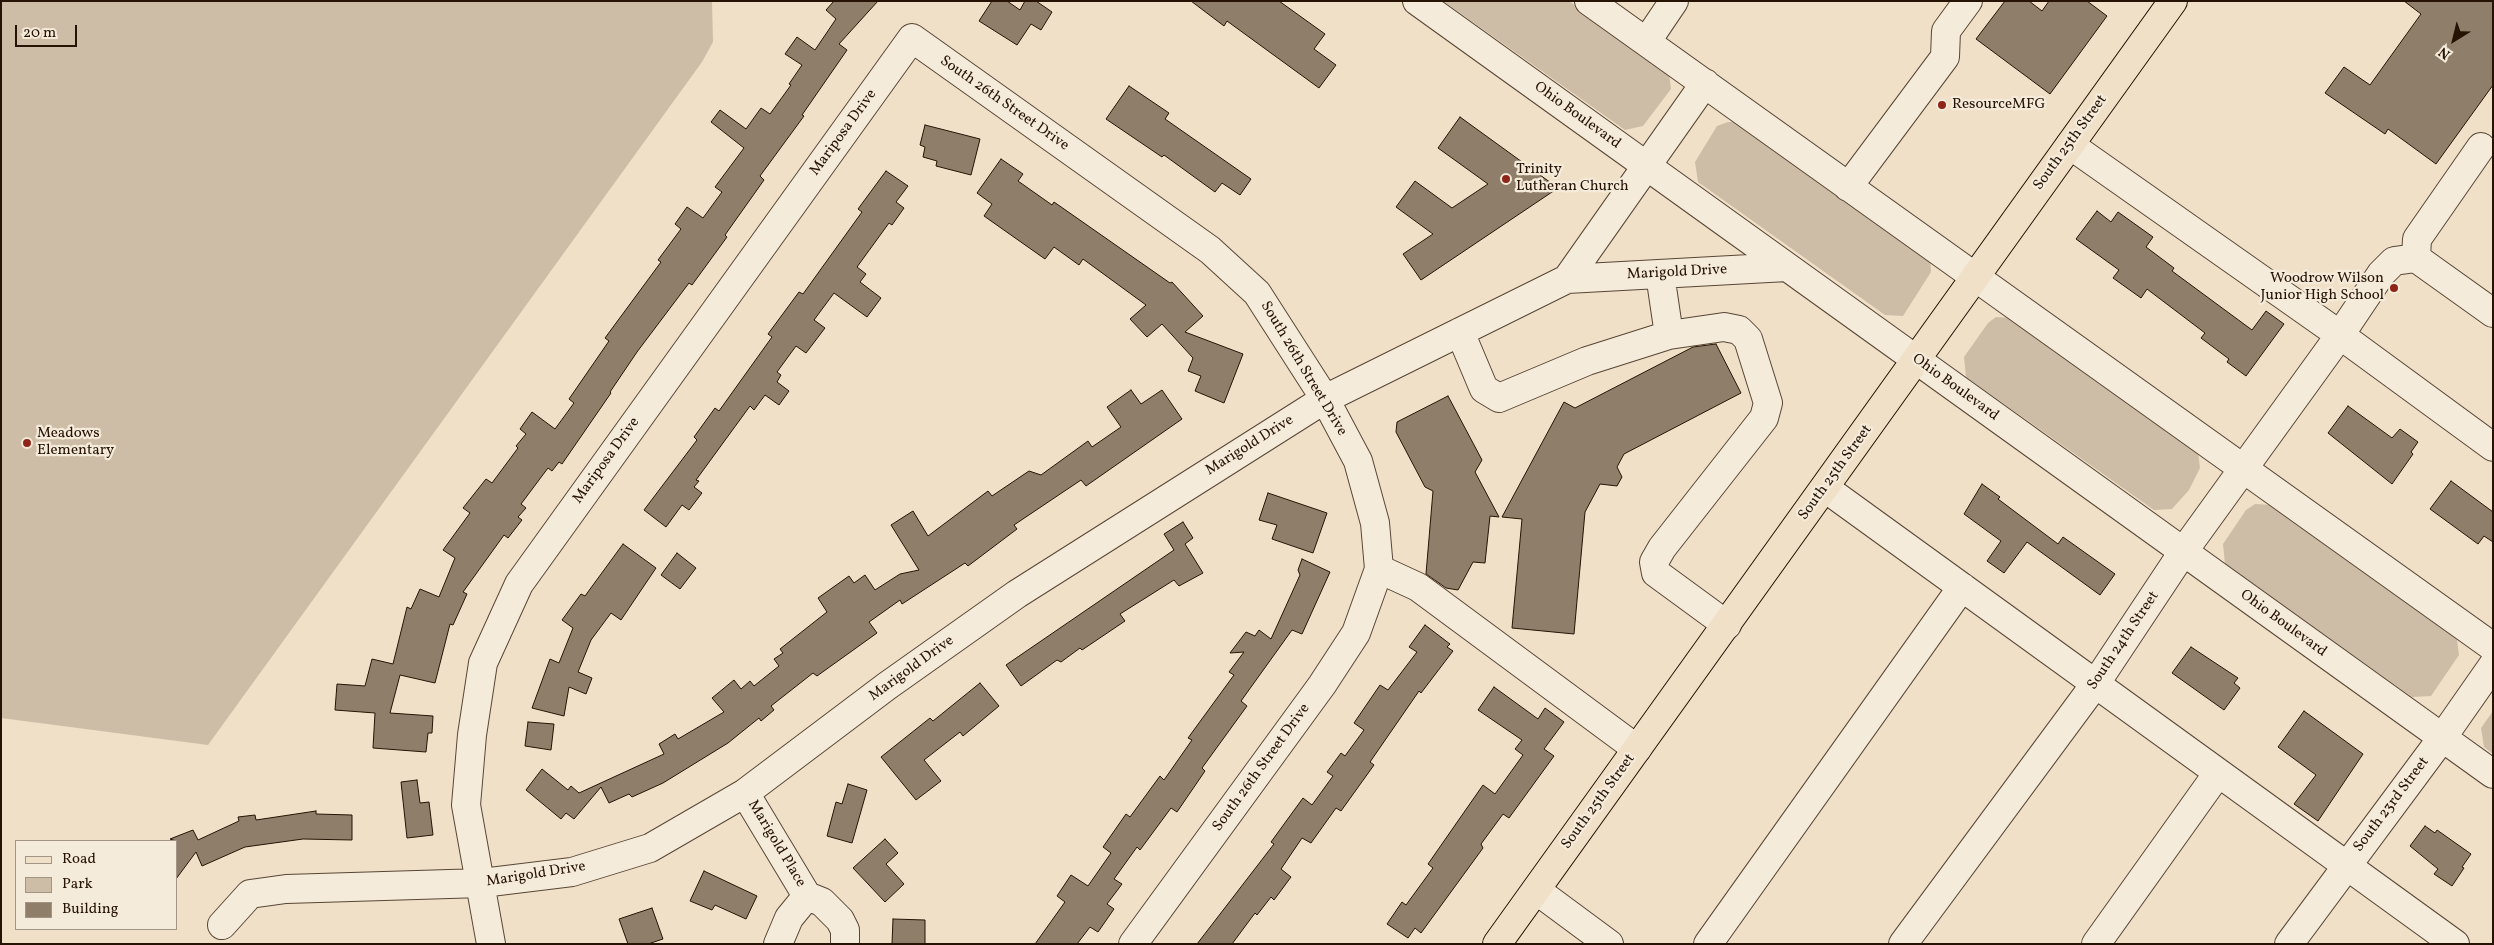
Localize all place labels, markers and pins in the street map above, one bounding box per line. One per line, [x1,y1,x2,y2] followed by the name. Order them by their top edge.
[1952,96,2045,114] place label: ResourceMFG
[1936,99,1948,111] marker: ResourceMFG
[1516,161,1629,196] place label: Trinity Lutheran Church
[1500,173,1512,185] marker: Trinity Lutheran Church
[2261,270,2384,305] place label: Woodrow Wilson Junior High School
[2388,282,2400,294] marker: Woodrow Wilson Junior High School
[37,425,114,460] place label: Meadows Elementary
[21,437,33,449] marker: Meadows Elementary

